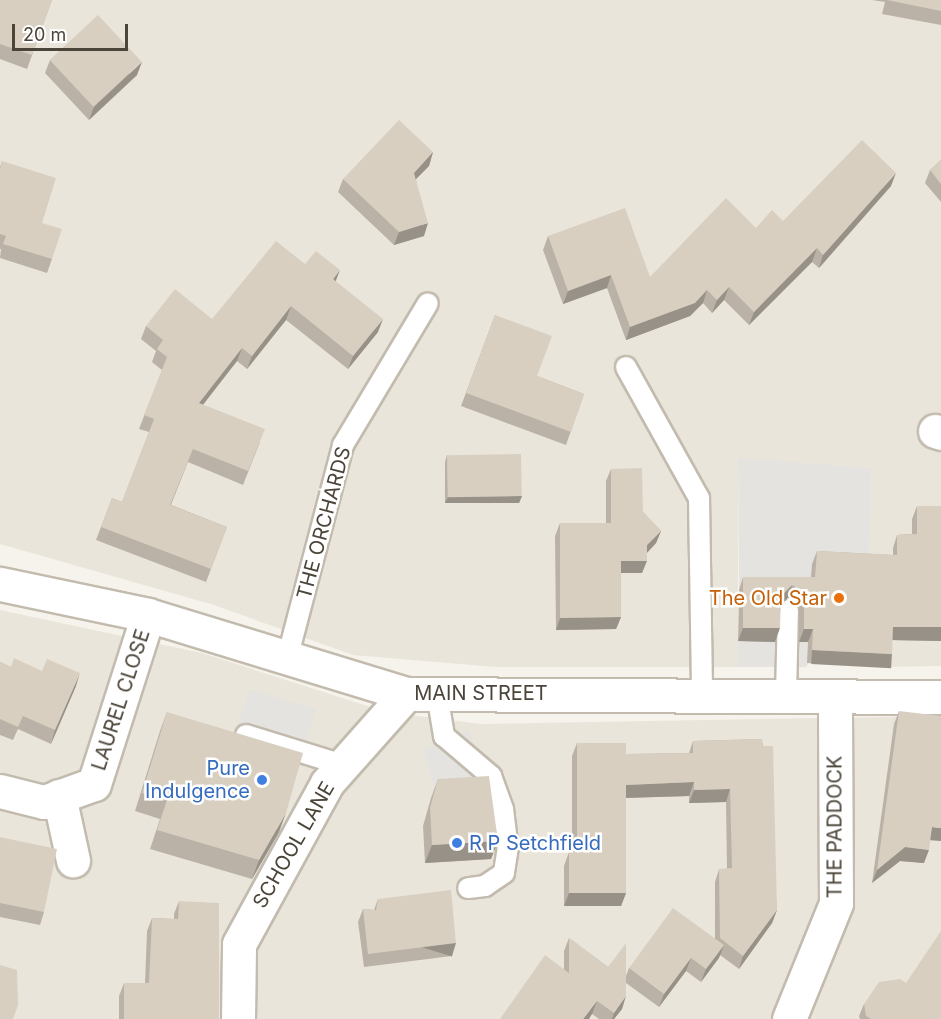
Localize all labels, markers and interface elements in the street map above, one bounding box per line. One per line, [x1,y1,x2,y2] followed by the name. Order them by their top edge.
[15,12,130,50] scale bar
[23,24,66,45] text: 20 m
[292,444,356,602] street label: THE ORCHARDS
[709,586,827,610] place label: The Old Star
[832,591,846,605] marker: The Old Star
[87,626,155,774] street label: LAUREL CLOSE
[414,681,548,705] street label: MAIN STREET
[145,756,250,803] place label: Pure Indulgence
[823,756,847,898] street label: THE PADDOCK
[255,773,269,787] marker: Pure Indulgence
[248,778,340,912] street label: SCHOOL LANE
[469,831,601,855] place label: R P Setchfield
[450,836,464,850] marker: R P Setchfield

